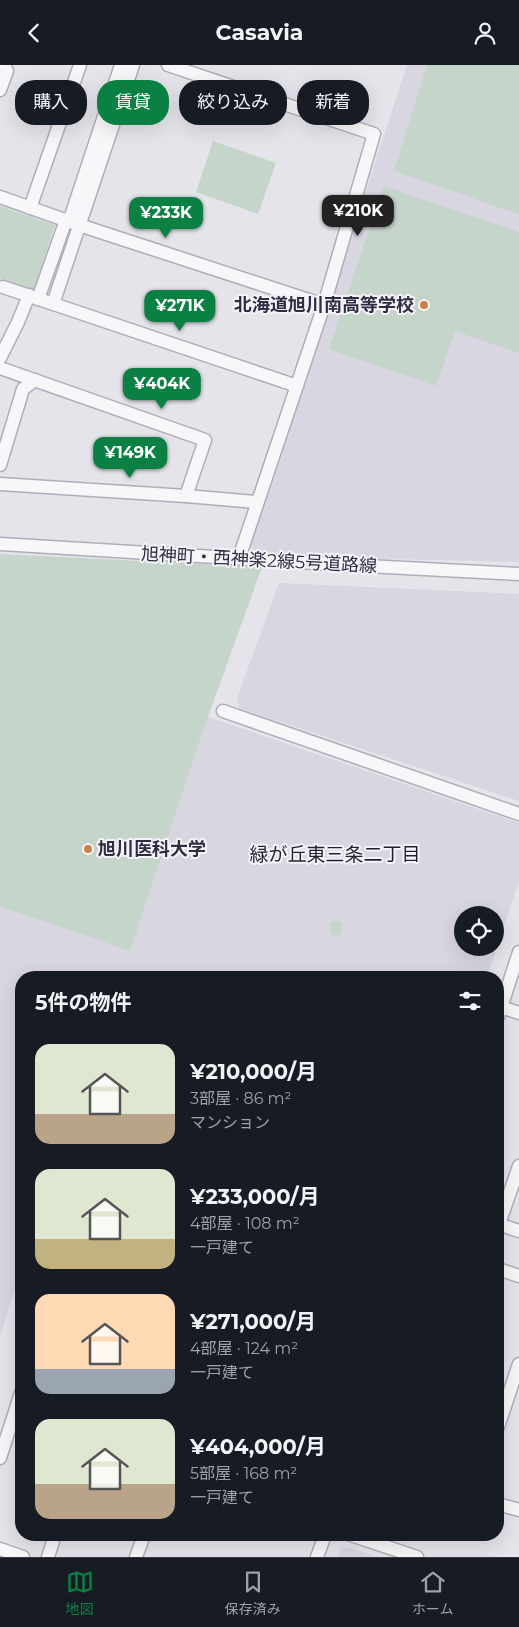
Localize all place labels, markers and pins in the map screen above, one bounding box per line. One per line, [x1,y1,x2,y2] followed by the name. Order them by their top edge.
[323,195,393,237] pin: ¥210K
[131,197,201,239] pin: ¥233K
[145,289,215,332] pin: ¥271K
[234,294,414,316] place label: 北海道旭川南高等学校
[418,299,430,311] marker: 北海道旭川南高等学校
[127,367,197,410] pin: ¥404K
[95,437,165,479] pin: ¥149K
[98,838,206,860] place label: 旭川医科大学
[82,843,94,855] marker: 旭川医科大学

